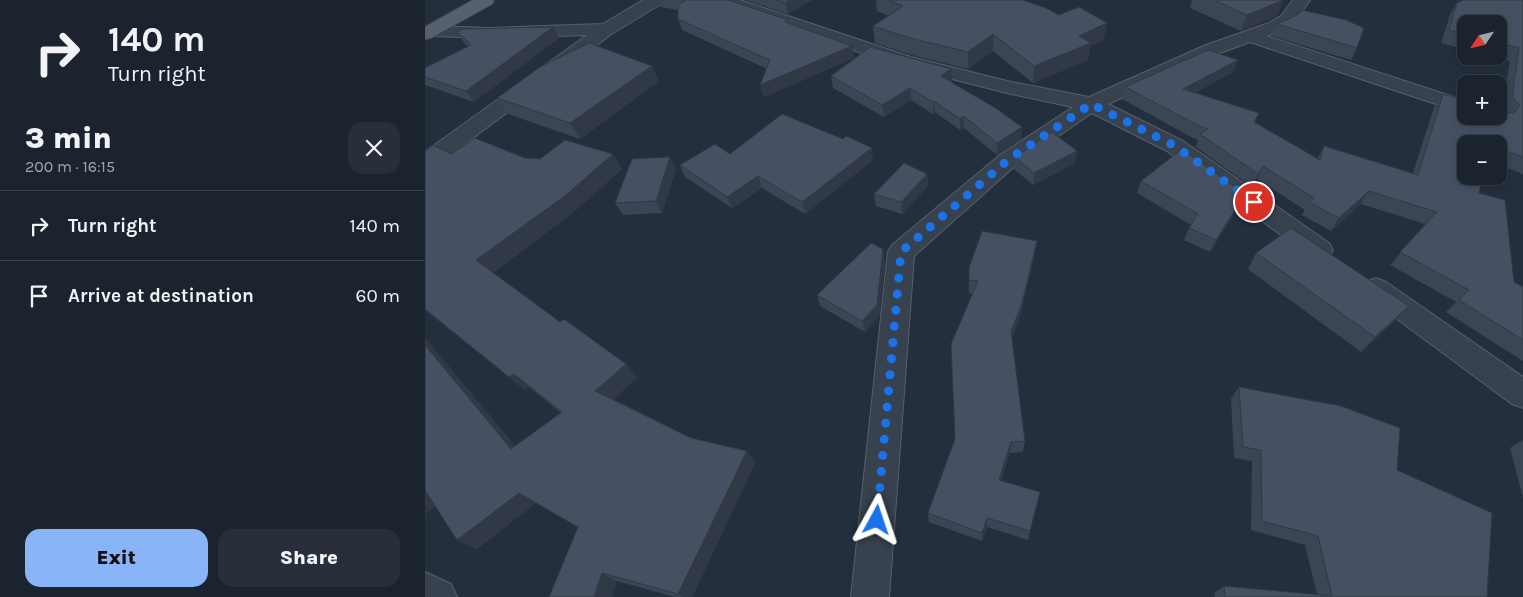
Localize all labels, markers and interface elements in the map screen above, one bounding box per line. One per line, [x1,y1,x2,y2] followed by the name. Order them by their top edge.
[1457,15,1507,65] north arrow
[1457,15,1507,185] map controls
[108,19,206,60] text: 140 m
[25,20,90,85] icon: right
[108,61,206,87] text: Turn right
[1457,75,1507,125] button: +
[25,120,112,156] text: 3 min
[348,122,400,174] button: close
[1457,135,1507,185] button: −
[25,157,115,176] text: 200 m · 16:15
[1233,181,1275,223] pin
[1240,188,1268,216] icon: arrive
[25,212,53,240] icon: right
[68,215,157,237] text: Turn right
[350,215,400,237] text: 140 m
[25,282,53,310] icon: arrive
[68,285,254,307] text: Arrive at destination
[356,285,400,307] text: 60 m
[850,493,902,545] position arrow
[25,529,208,587] button: Exit
[218,529,400,587] button: Share

